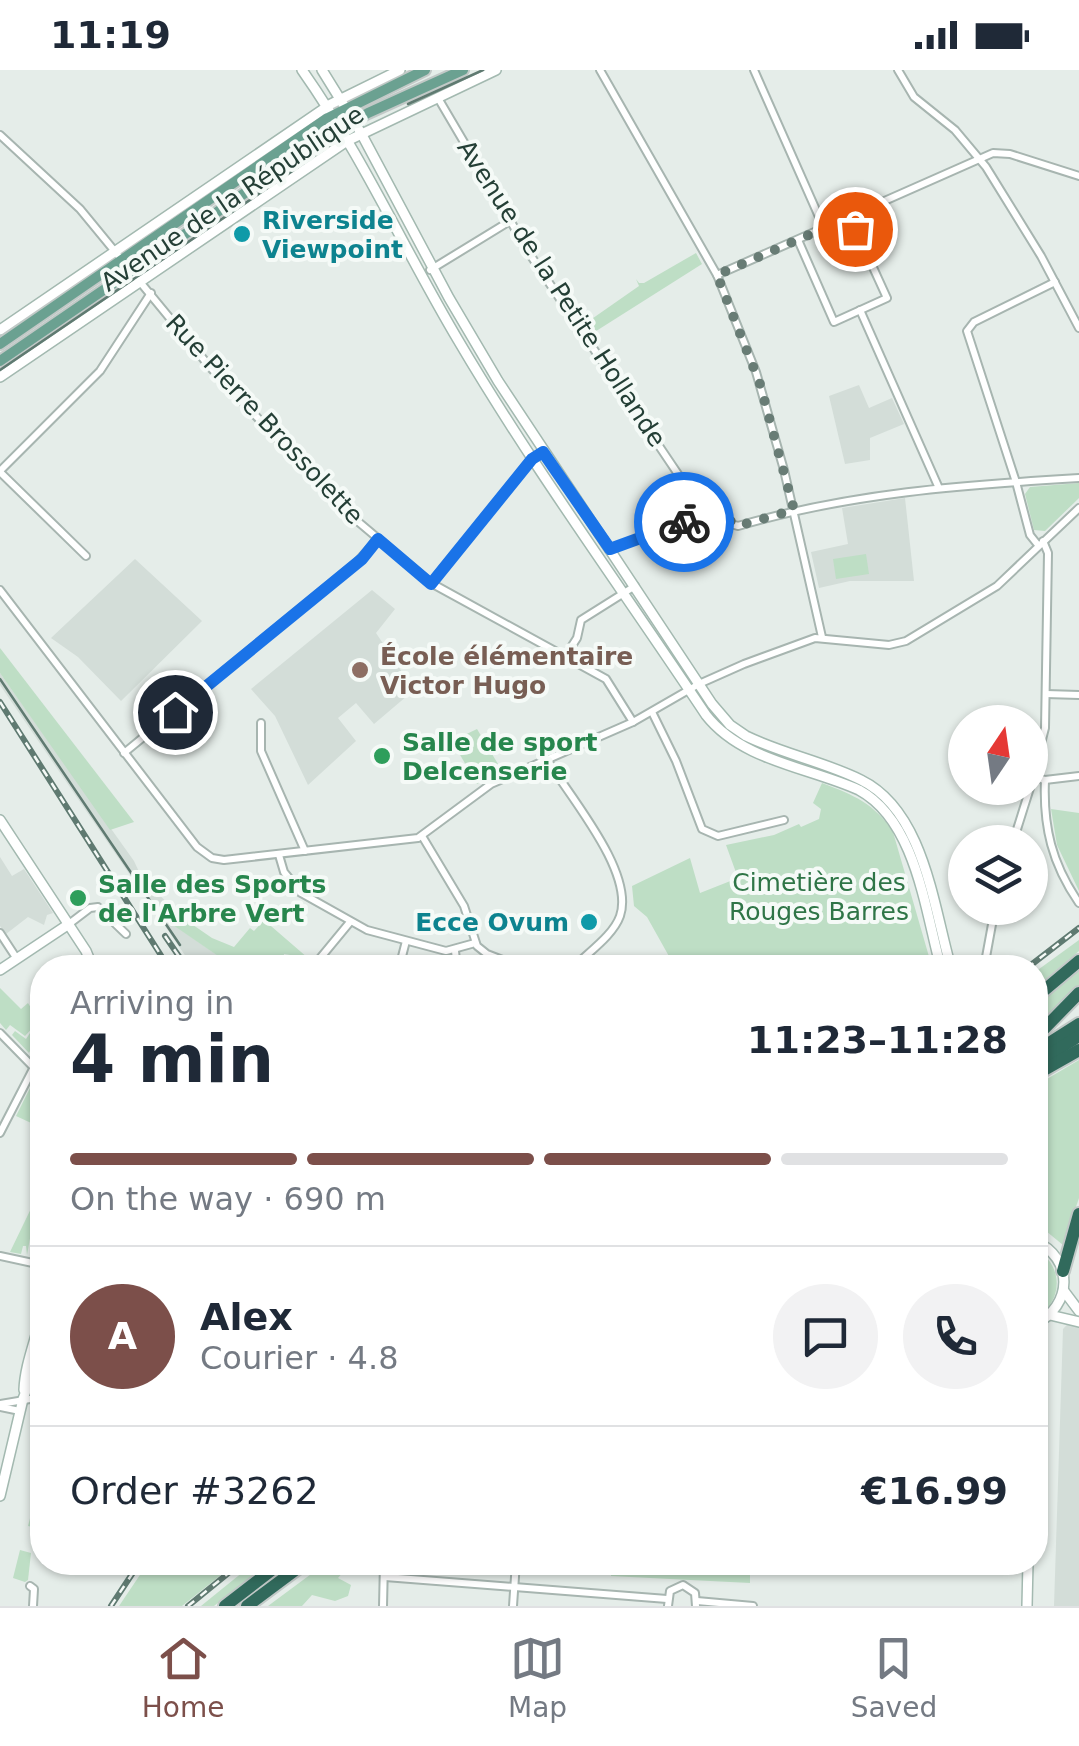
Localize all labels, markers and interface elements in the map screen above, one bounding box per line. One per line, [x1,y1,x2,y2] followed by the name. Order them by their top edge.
[50,13,171,57] text: 11:19
[95,100,369,297] street label: Avenue de la République
[451,134,672,452] street label: Avenue de la Petite Hollande
[813,187,898,272] pin
[828,202,883,257] icon: bag
[262,206,403,264] place label: Riverside Viewpoint
[231,223,253,245] marker: Riverside Viewpoint
[160,309,369,530] street label: Rue Pierre Brossolette
[634,472,734,572] courier
[657,495,712,550] icon: bike
[380,642,633,700] place label: École élémentaire Victor Hugo
[349,659,371,681] marker: École élémentaire Victor Hugo
[133,670,218,755] pin
[148,685,203,740] icon: home
[948,705,1048,805] north arrow
[948,705,1048,925] map controls
[402,728,598,786] place label: Salle de sport Delcenserie
[371,745,393,767] marker: Salle de sport Delcenserie
[948,825,1048,925] button: layers
[729,868,909,926] park label: Cimetière des Rouges Barres
[98,870,326,928] place label: Salle des Sports de l'Arbre Vert
[67,887,89,909] marker: Salle des Sports de l'Arbre Vert
[415,908,569,937] place label: Ecce Ovum
[578,911,600,933] marker: Ecce Ovum
[70,984,234,1022] text: Arriving in
[747,1018,1008,1062] text: 11:23–11:28
[70,1022,274,1097] text: 4 min
[70,1180,386,1218] text: On the way · 690 m
[773,1284,878,1389] button: chat
[903,1284,1008,1389] button: phone
[200,1295,293,1339] text: Alex
[108,1314,137,1358] text: A
[200,1339,399,1377] text: Courier · 4.8
[70,1469,319,1513] text: Order #3262
[861,1469,1008,1513] text: €16.99
[142,1631,224,1724] tab: Home
[508,1631,567,1724] tab: Map
[851,1631,937,1724] tab: Saved

